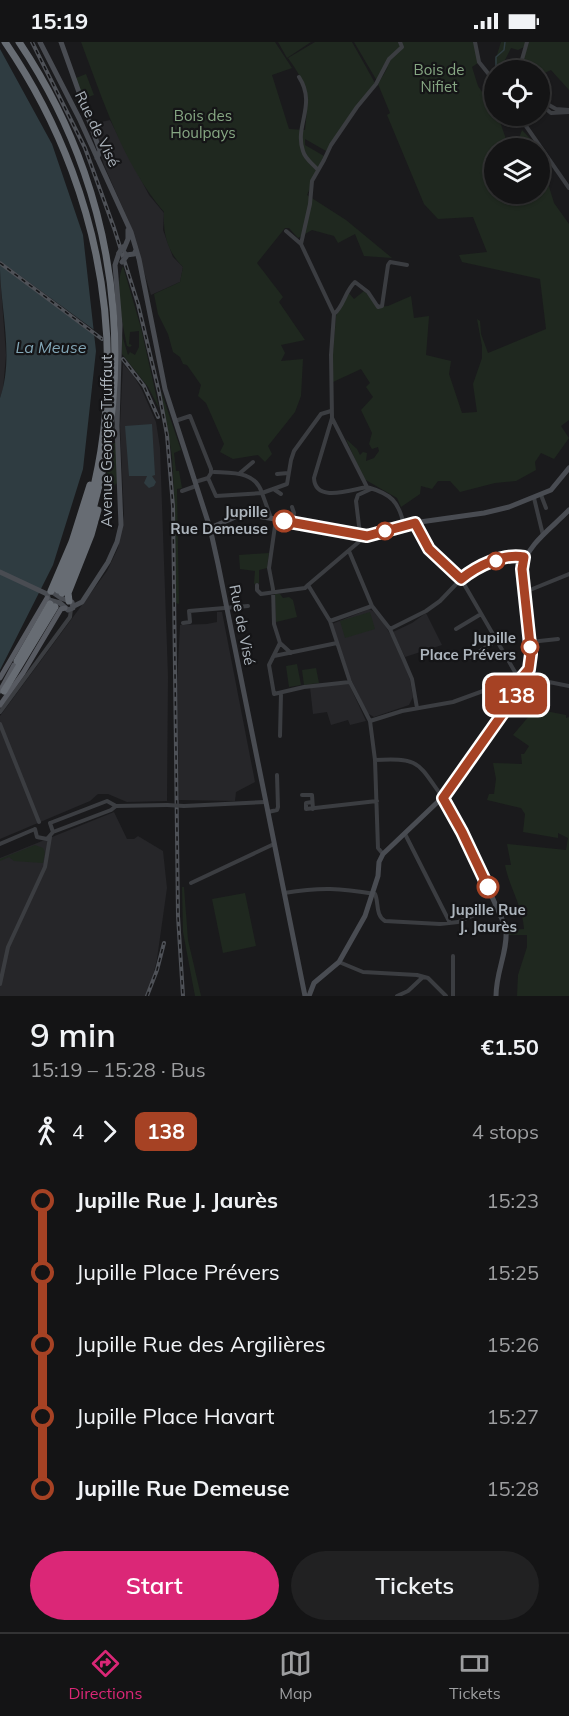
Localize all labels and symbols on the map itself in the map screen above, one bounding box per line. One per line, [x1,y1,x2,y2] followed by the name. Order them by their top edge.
[414,60,464,96] park label: Bois de Nifiet
[71,88,124,170] street label: Rue de Visé
[170,106,236,142] park label: Bois des Houlpays
[16,337,87,357] water label: La Meuse
[97,355,116,527] street label: Avenue Georges Truffaut
[170,502,268,538] place label: Jupille Rue Demeuse
[273,510,295,532] marker: Jupille Rue Demeuse
[376,522,394,540] unlabelled marker
[487,552,505,570] unlabelled marker
[225,583,260,667] street label: Rue de Visé
[420,628,516,664] place label: Jupille Place Prévers
[521,638,539,656] marker: Jupille Place Prévers
[482,676,550,714] line badge: 138
[477,876,499,898] marker: Jupille Rue J. Jaurès
[450,900,526,936] place label: Jupille Rue J. Jaurès

